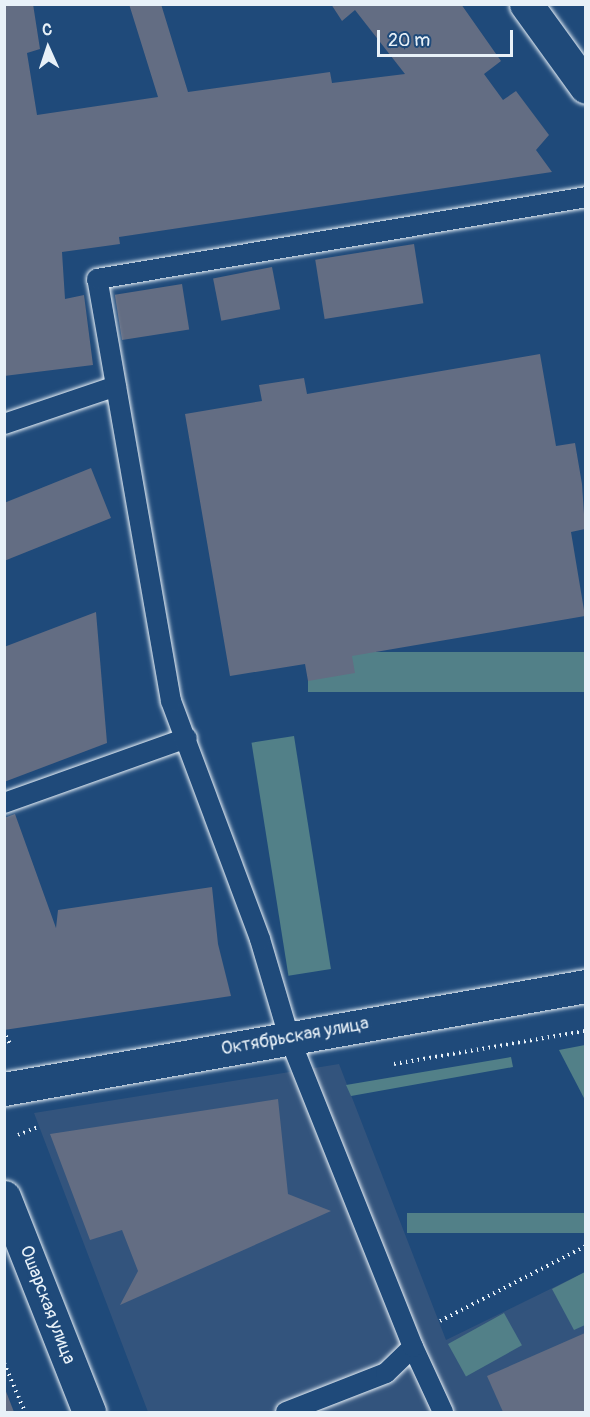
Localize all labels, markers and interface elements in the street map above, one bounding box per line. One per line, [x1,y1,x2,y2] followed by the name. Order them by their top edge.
[18,18,78,78] north arrow
[380,18,516,56] scale bar
[42,20,53,40] text: С
[388,29,430,52] text: 20 m
[220,1013,370,1061] street label: Октябрьская улица
[15,1243,79,1367] street label: Ошарская улица

